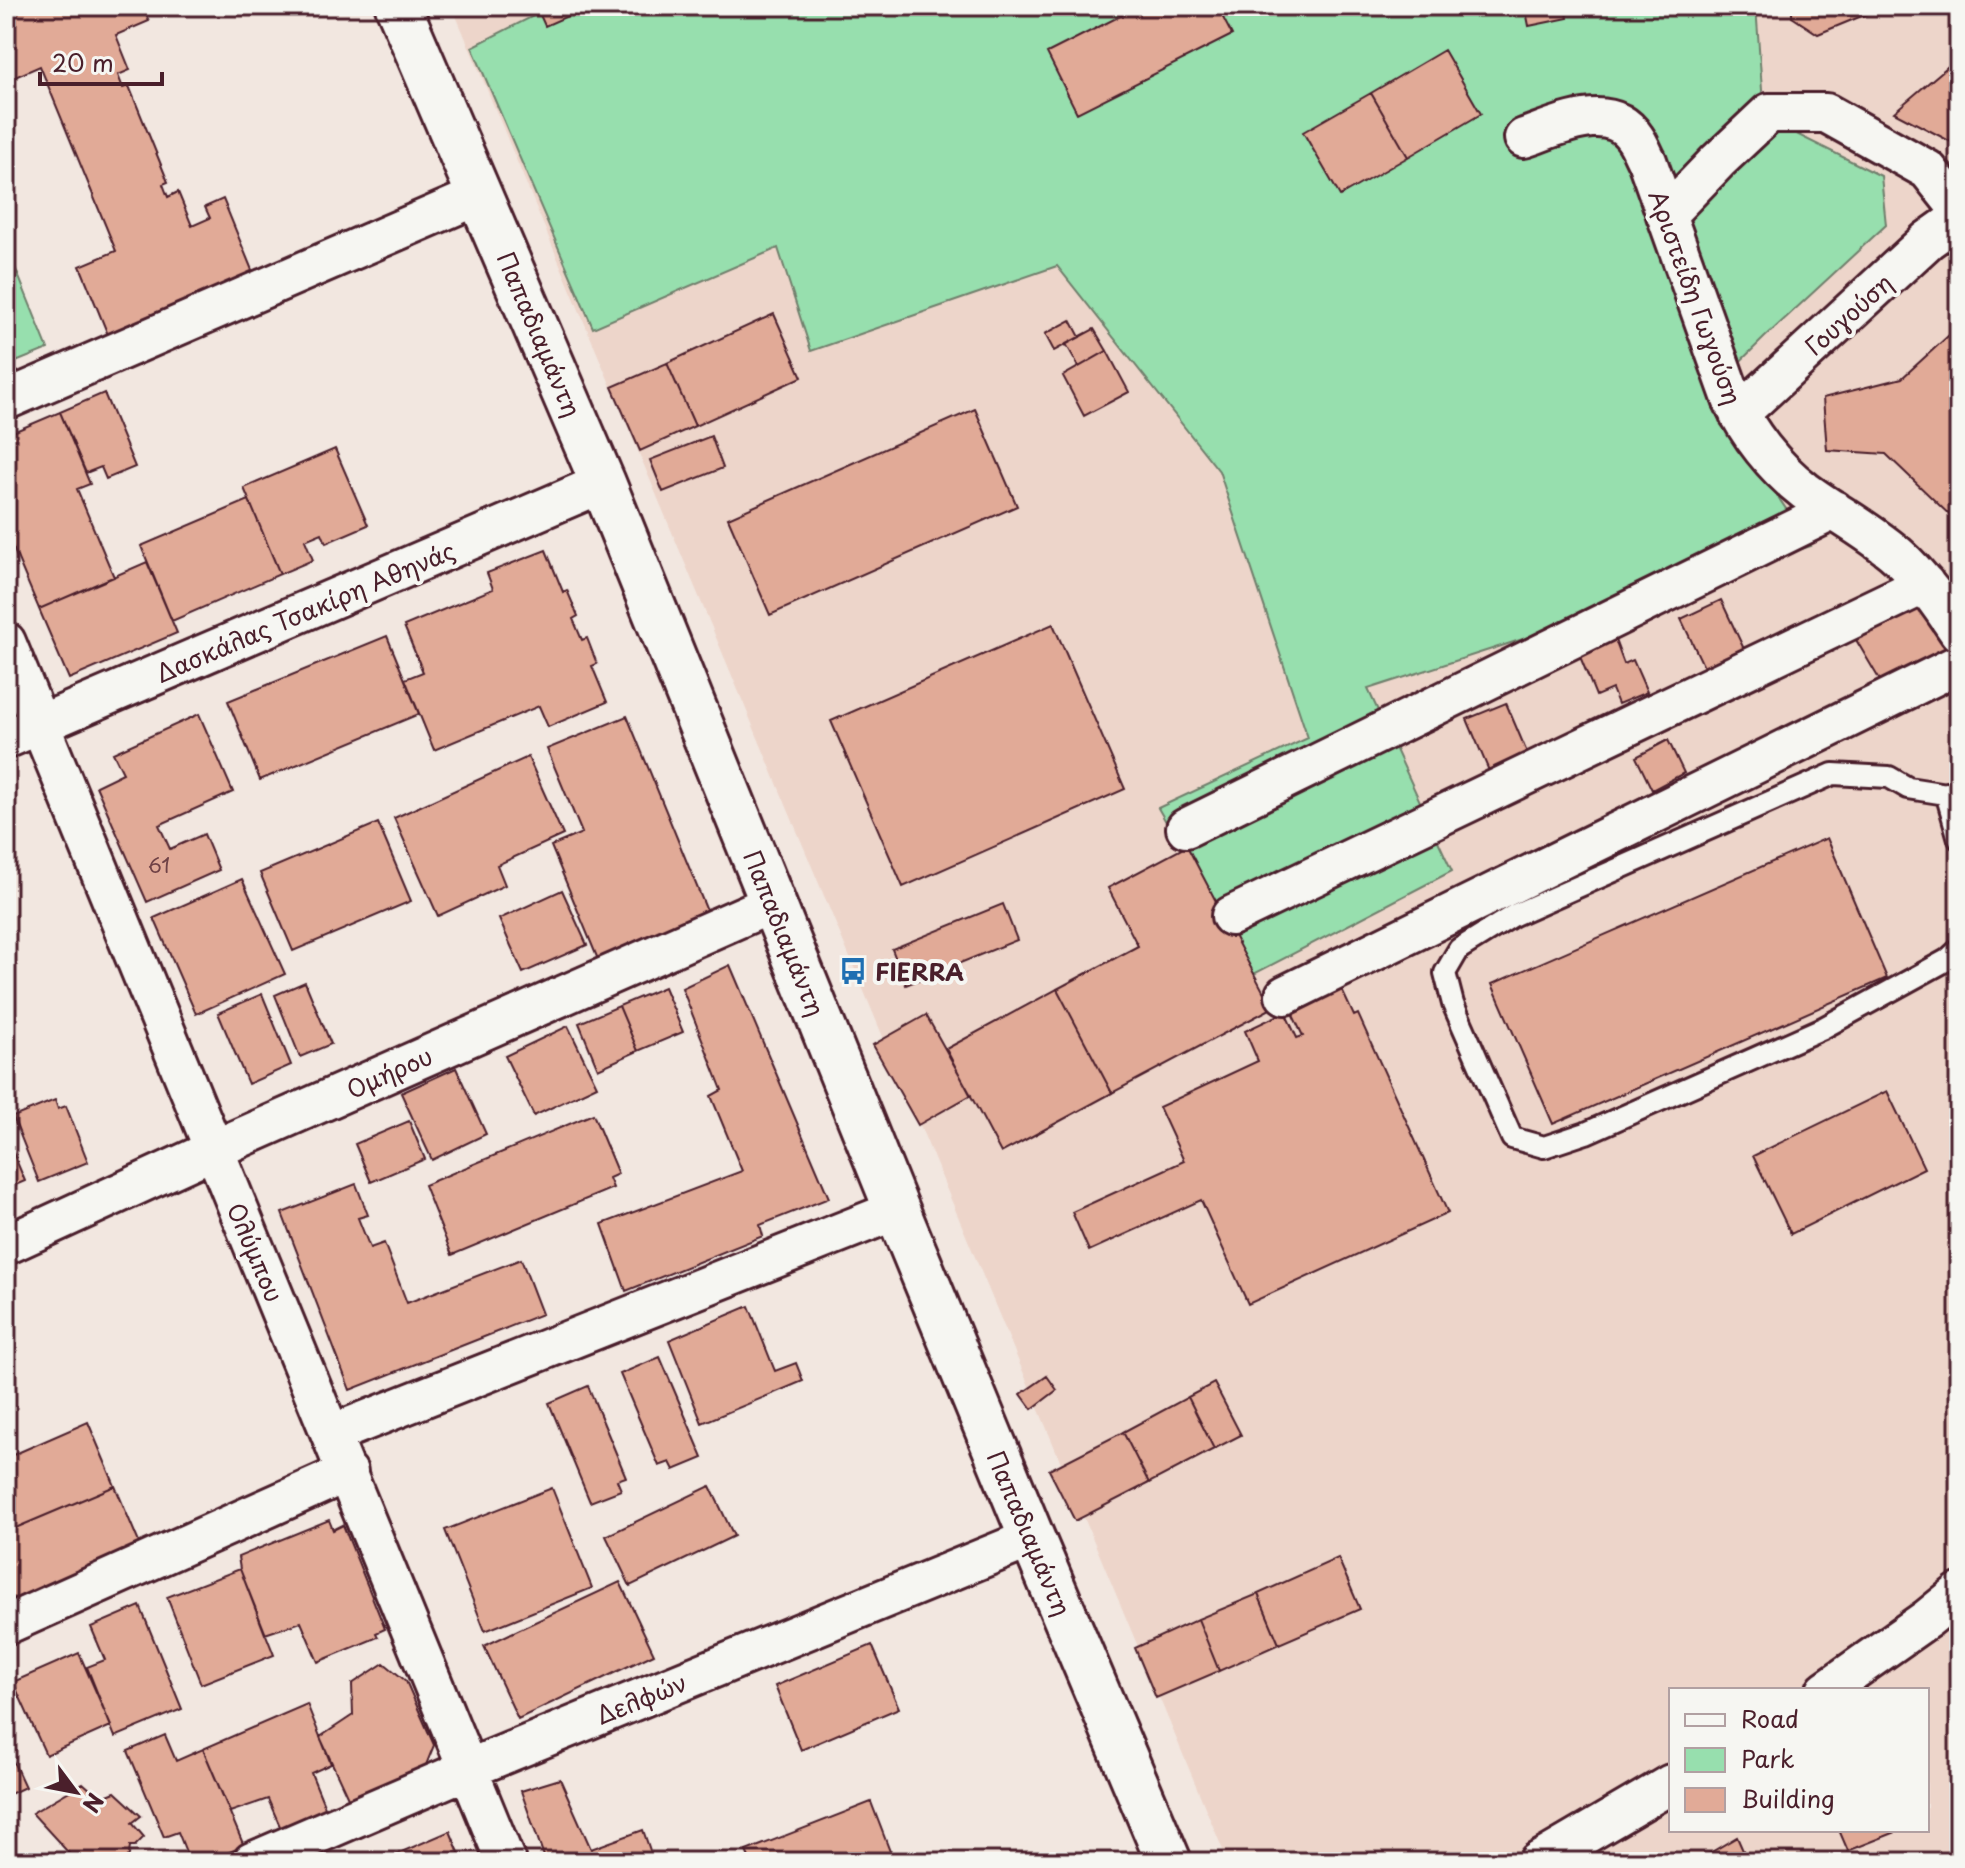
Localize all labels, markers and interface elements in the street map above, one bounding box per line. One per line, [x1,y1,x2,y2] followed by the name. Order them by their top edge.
[40,36,162,86] scale bar
[52,44,114,80] text: 20 m
[1640,185,1752,409] street label: Αριστείδη Γωγούση
[489,246,591,422] street label: Παπαδιαμάντη
[1796,265,1900,363] street label: Γουγούση
[150,531,460,691] street label: Δασκάλας Τσακίρη Αθηνάς
[735,845,835,1021] street label: Παπαδιαμάντη
[148,850,170,880] house number: 61
[875,953,964,989] place label: FIERRA
[838,956,868,986] bus stop icon: FIERRA
[340,1037,438,1107] street label: Ομήρου
[219,1197,293,1307] street label: Ολύμπου
[979,1445,1081,1621] street label: Παπαδιαμάντη
[590,1664,692,1732] street label: Δελφών
[1669,1688,1929,1832] legend
[1741,1700,1799,1736] text: Road
[1741,1740,1795,1776] text: Park
[36,1752,116,1832] north arrow
[1741,1780,1835,1816] text: Building
[76,1787,113,1820] text: N

